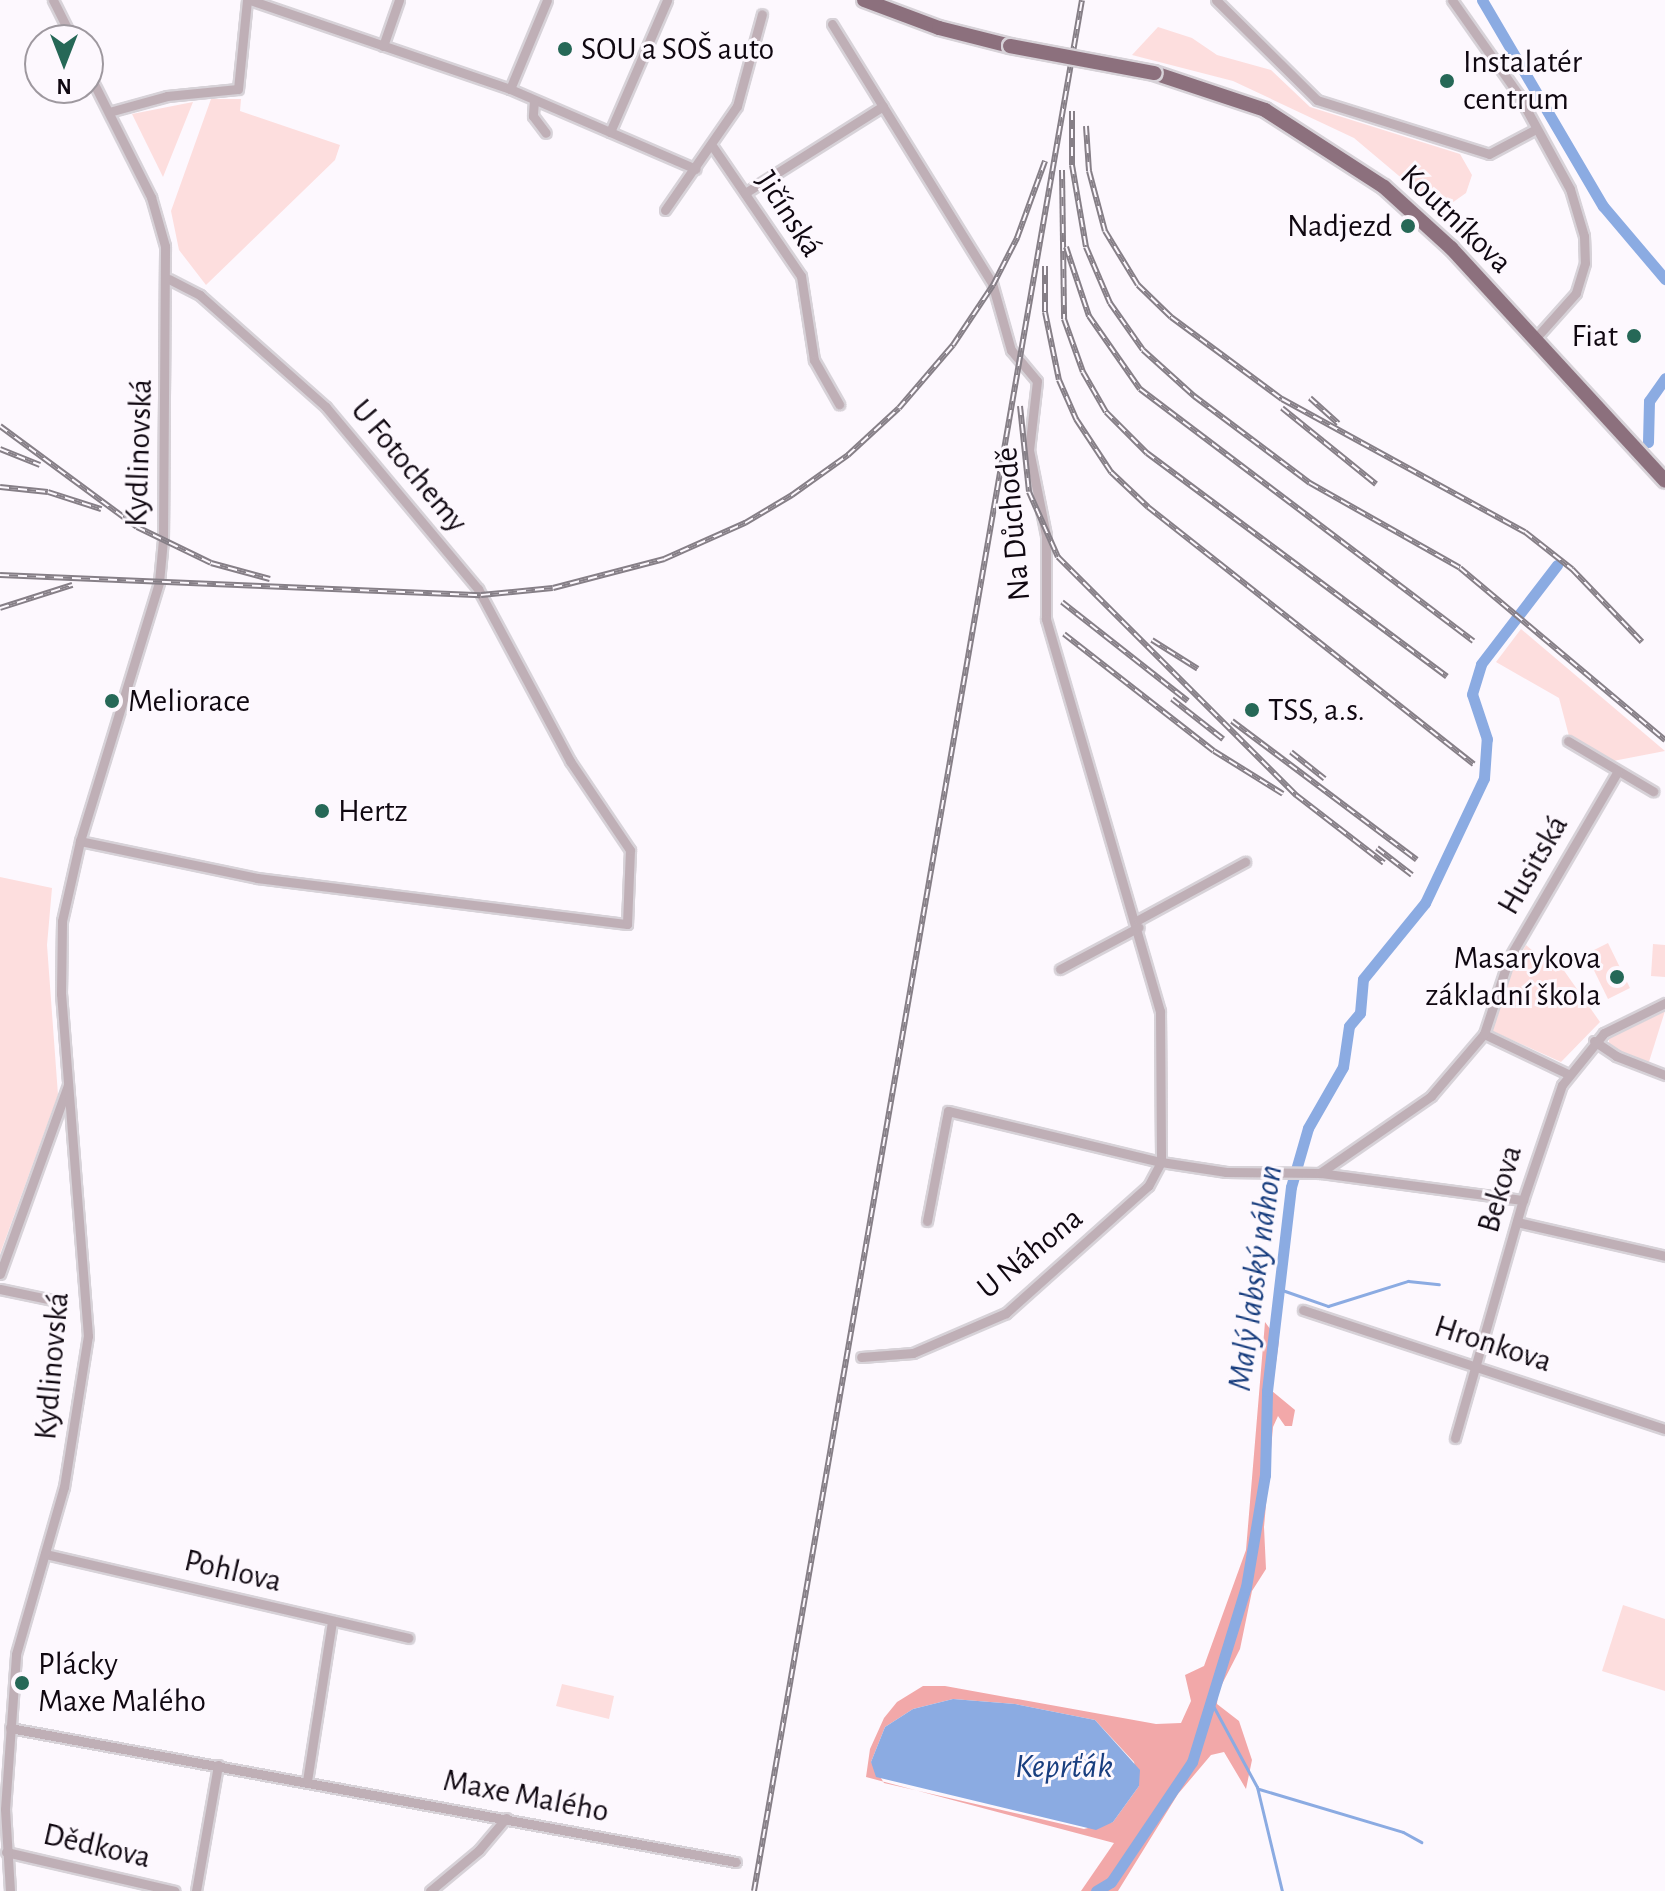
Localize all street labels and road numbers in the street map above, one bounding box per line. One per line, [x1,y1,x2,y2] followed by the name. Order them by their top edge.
[1392,156,1520,282] street label: Koutníkova
[747,164,831,264] street label: Jičínská
[117,378,161,528] street label: Kydlinovská
[342,392,476,540] street label: U Fotochemy
[987,446,1039,602] street label: Na Důchodě
[1489,809,1577,921] street label: Husitská
[1469,1141,1531,1237] street label: Bekova
[969,1199,1091,1307] street label: U Náhona
[26,1291,78,1441] street label: Kydlinovská
[1430,1307,1556,1381] street label: Hronkova
[181,1541,285,1601] street label: Pohlova
[440,1761,612,1831] street label: Maxe Malého
[40,1815,154,1877] street label: Dědkova

